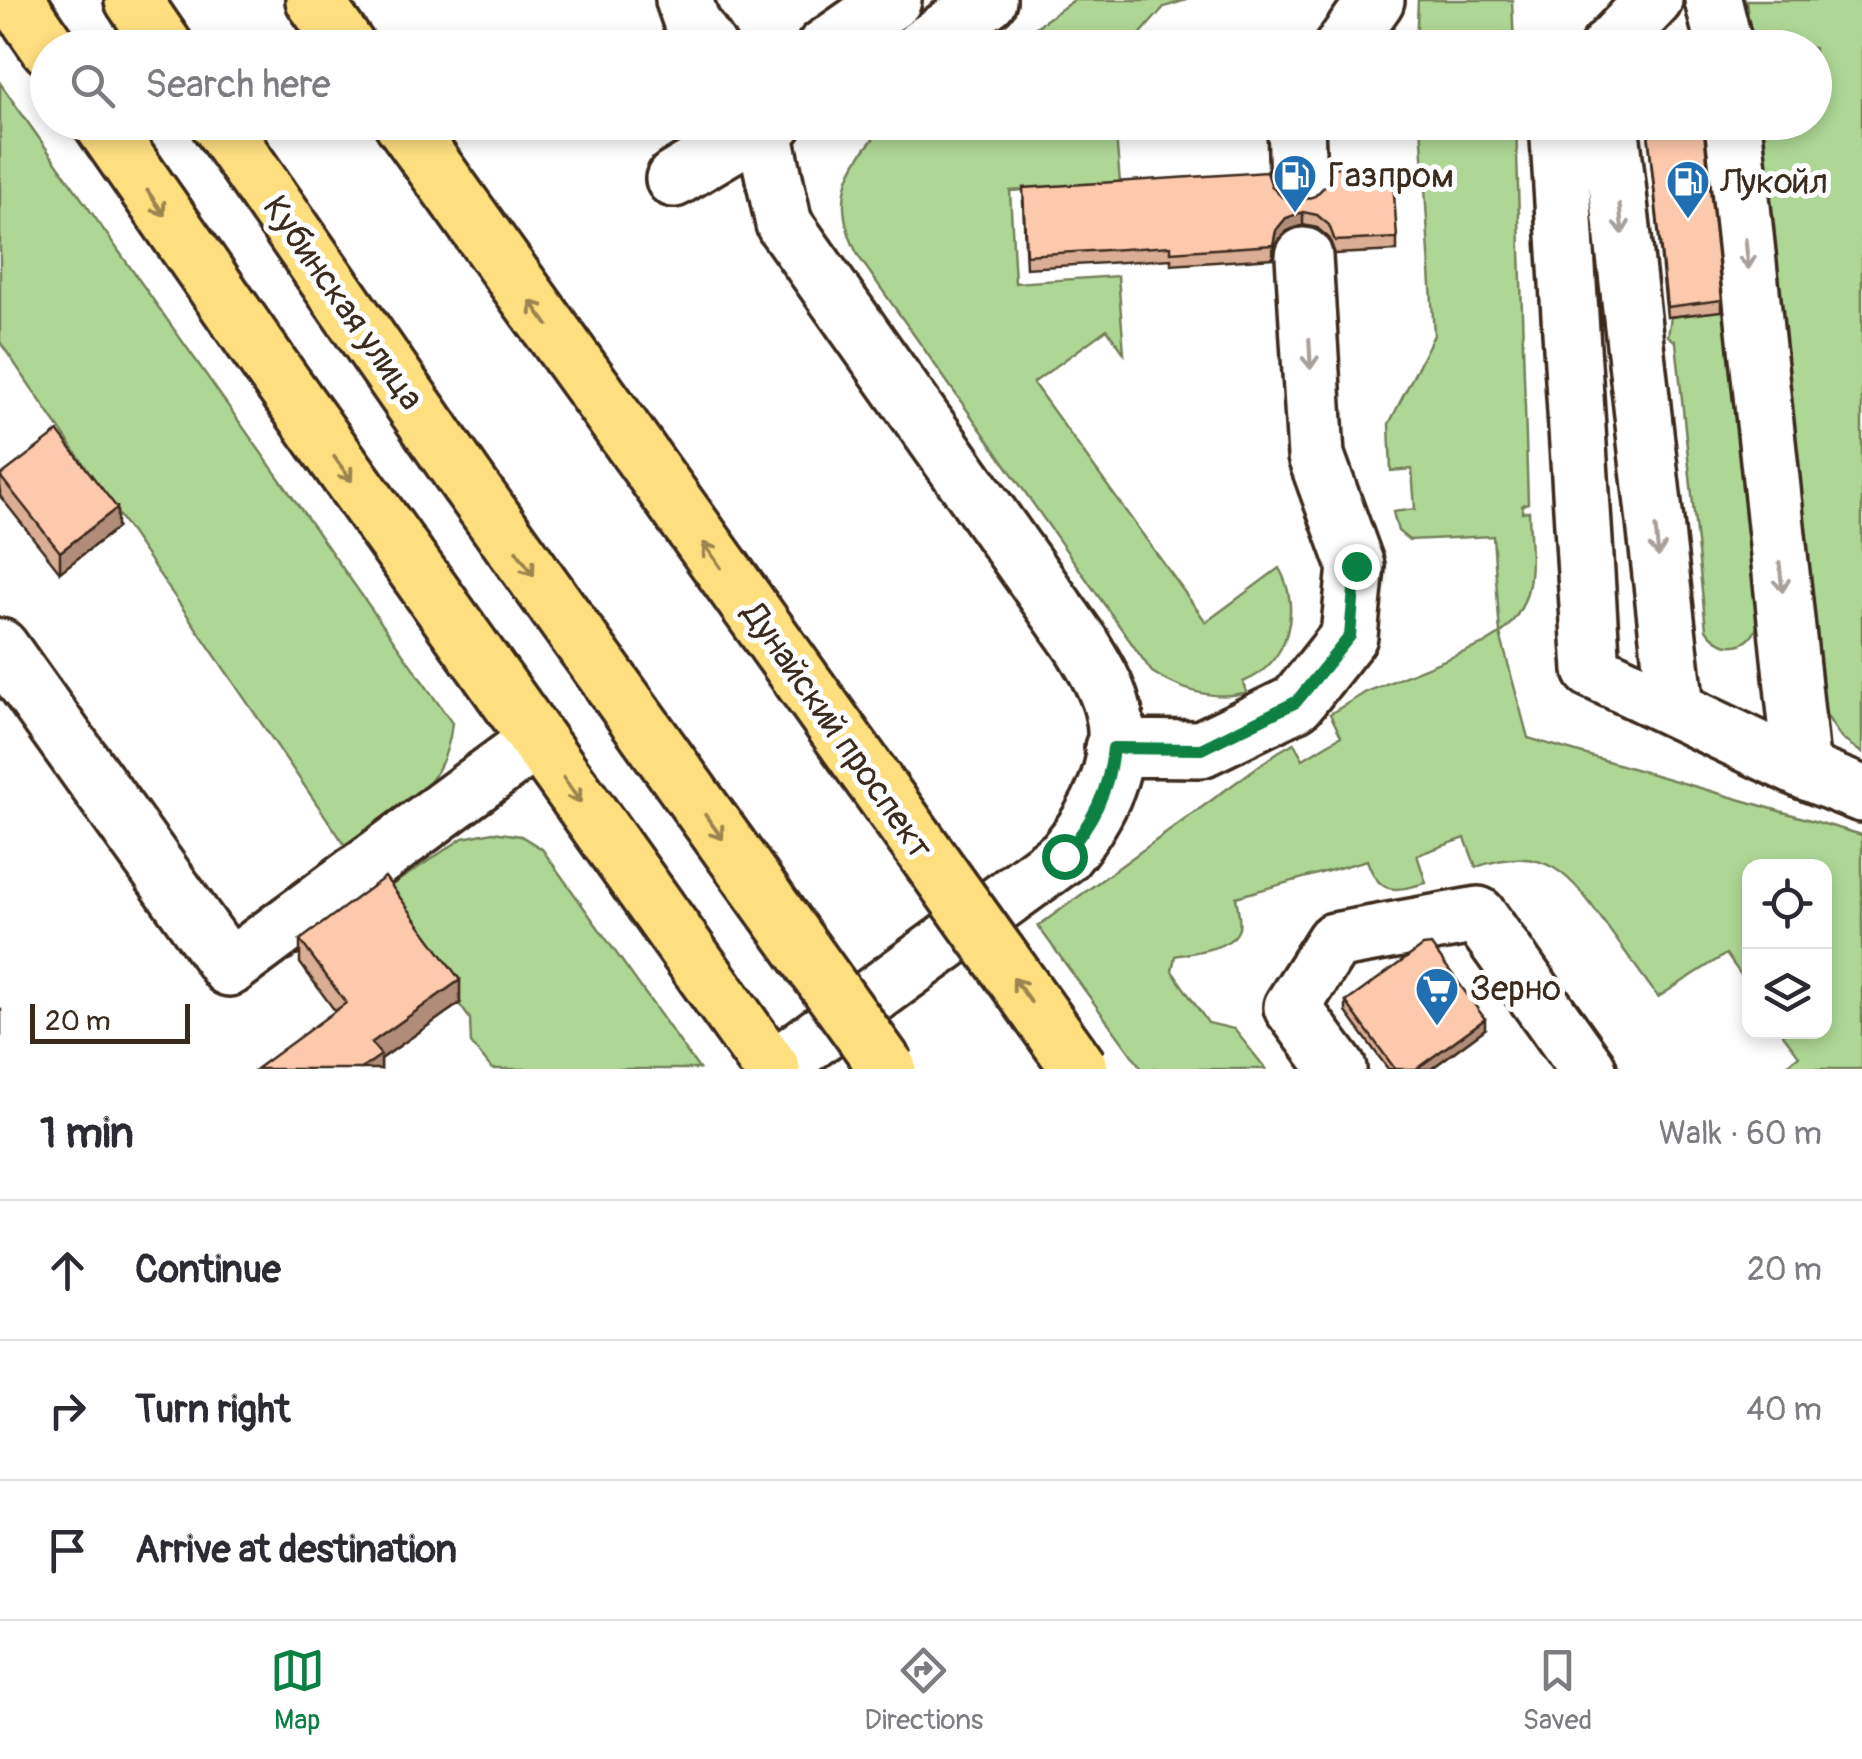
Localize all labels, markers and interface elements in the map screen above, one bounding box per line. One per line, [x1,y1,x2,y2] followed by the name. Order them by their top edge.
[30,30,1832,140] search box
[65,58,120,113] icon: search
[145,61,331,109] text: Search here
[1272,153,1318,214] fuel station icon: Газпром
[1328,154,1454,198] place label: Газпром
[1665,159,1711,220] fuel station icon: Лукойл
[1719,160,1828,204] place label: Лукойл
[253,187,433,419] street label: Кубинская улица
[145,188,166,216] one-way arrow
[1612,203,1631,235] one-way arrow
[1738,238,1757,270] one-way arrow
[529,300,550,327] one-way arrow
[1301,337,1320,369] one-way arrow
[332,454,353,482] one-way arrow
[1648,526,1667,558] one-way arrow
[702,541,723,569] one-way arrow
[1334,544,1380,590] route end
[514,548,535,576] one-way arrow
[1772,561,1791,593] one-way arrow
[731,592,942,868] street label: Дунайский проспект
[561,776,582,803] one-way arrow
[704,812,725,840] one-way arrow
[1042,834,1088,880] route start
[1742,859,1832,1039] map controls
[1742,859,1832,949] button: locate
[1742,949,1832,1039] button: layers
[1414,966,1460,1027] supermarket icon: Зерно
[1470,967,1561,1011] place label: Зерно
[1012,977,1033,1005] one-way arrow
[30,999,190,1044] scale bar
[45,1004,111,1039] text: 20 m
[40,1108,134,1160] text: 1 min
[1659,1114,1822,1154] text: Walk · 60 m
[40,1243,95,1298] icon: ahead
[135,1246,281,1294] text: Continue
[1747,1250,1822,1290] text: 20 m
[40,1383,95,1438] icon: right
[135,1386,290,1434] text: Turn right
[1746,1390,1822,1430] text: 40 m
[40,1523,95,1578] icon: arrive
[135,1526,457,1574] text: Arrive at destination
[270,1643,325,1738] tab: Map
[864,1643,983,1738] tab: Directions
[1523,1643,1592,1738] tab: Saved

